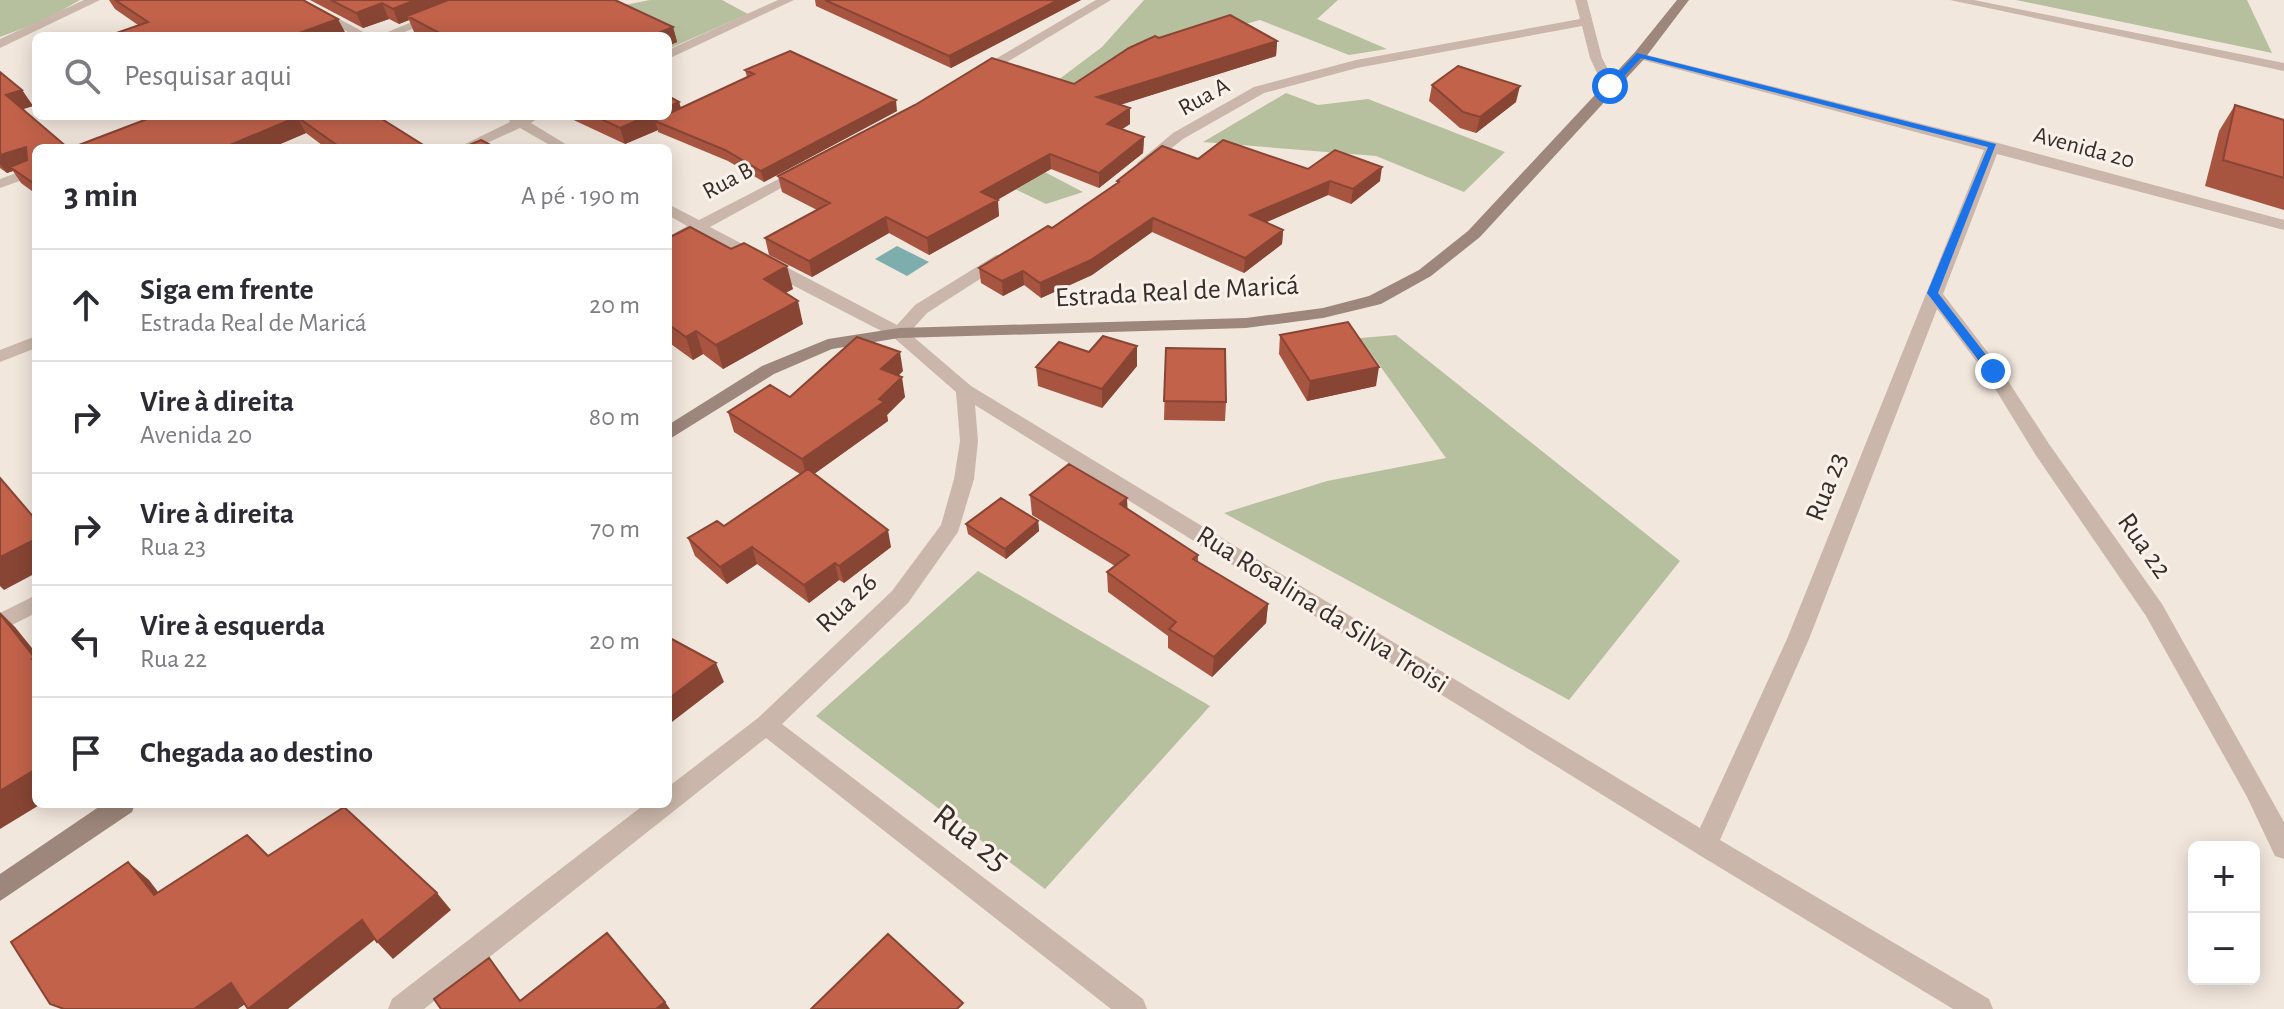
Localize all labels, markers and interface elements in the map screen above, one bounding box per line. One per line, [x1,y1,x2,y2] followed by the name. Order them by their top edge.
[32,32,672,120] search box
[60,54,104,98] icon: search
[124,61,292,91] text: Pesquisar aqui
[1592,68,1628,104] route start
[1175,73,1234,121] street label: Rua A
[2031,123,2137,173] street label: Avenida 20
[699,158,757,204] street label: Rua B
[64,179,138,213] text: 3 min
[521,183,640,209] text: A pé · 190 m
[1054,272,1300,312] street label: Estrada Real de Maricá
[140,275,314,305] text: Siga em frente
[64,283,108,327] icon: ahead
[589,292,640,318] text: 20 m
[140,310,367,336] text: Estrada Real de Maricá
[1975,353,2011,389] route end
[140,387,294,417] text: Vire à direita
[64,395,108,439] icon: right
[589,404,640,430] text: 80 m
[140,422,252,448] text: Avenida 20
[1801,449,1853,525] street label: Rua 23
[140,499,294,529] text: Vire à direita
[64,507,108,551] icon: right
[2112,508,2176,584] street label: Rua 22
[590,516,640,542] text: 70 m
[1191,521,1453,699] street label: Rua Rosalina da Silva Troisi
[140,534,206,560] text: Rua 23
[811,568,883,638] street label: Rua 26
[140,611,325,641] text: Vire à esquerda
[64,619,108,663] icon: left
[589,628,640,654] text: 20 m
[140,646,207,672] text: Rua 22
[64,731,108,775] icon: arrive
[140,738,373,768] text: Chegada ao destino
[926,798,1016,878] street label: Rua 25
[2188,841,2260,985] map controls
[2188,841,2260,913] button: +
[2188,913,2260,985] button: −

